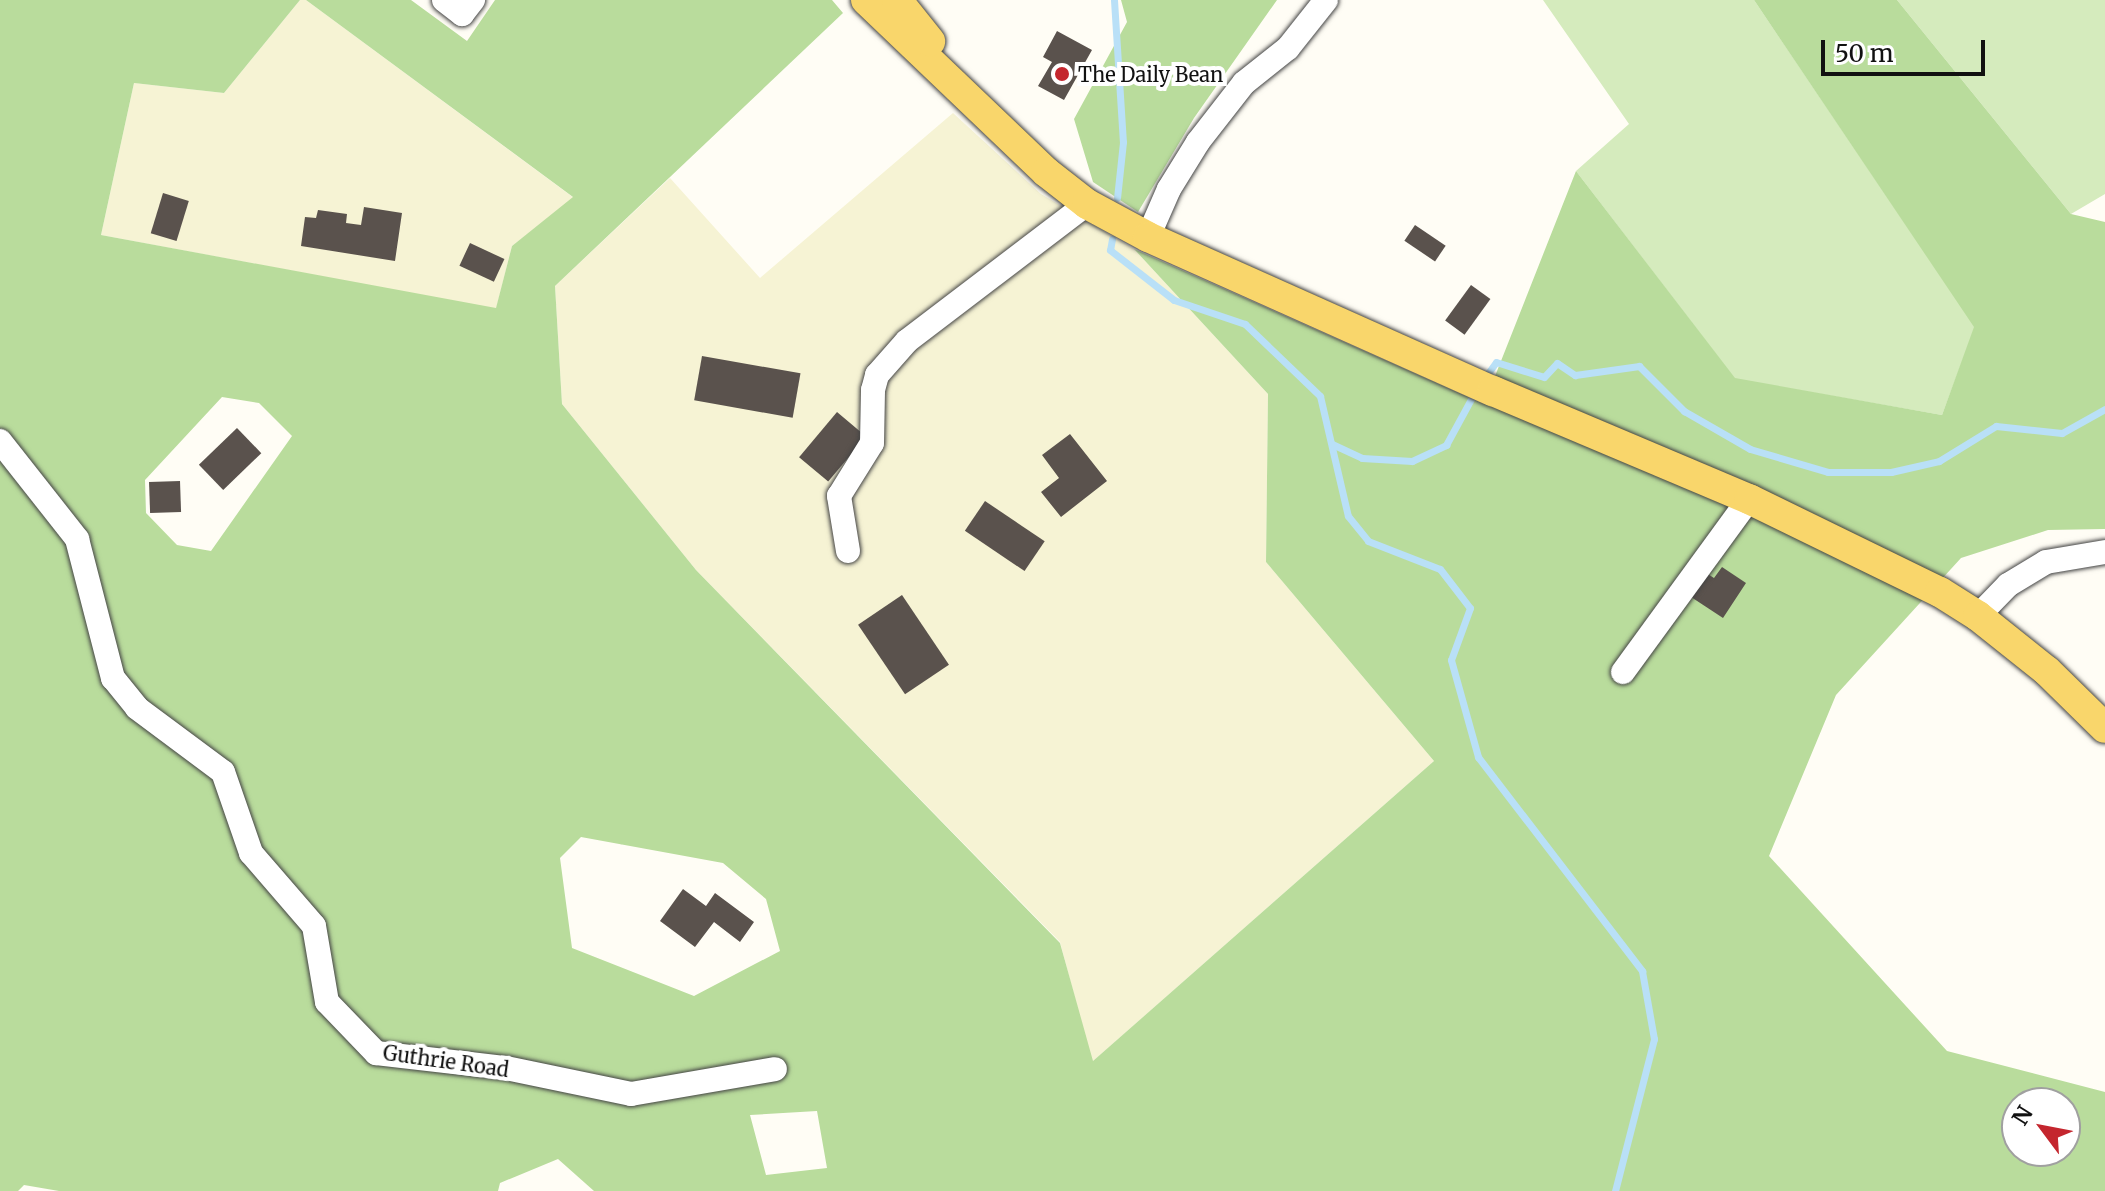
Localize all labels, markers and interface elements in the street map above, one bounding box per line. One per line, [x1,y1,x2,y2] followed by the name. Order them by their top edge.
[1825,24,1989,74] scale bar
[1835,38,1894,69] text: 50 m
[1078,62,1223,86] place label: The Daily Bean
[1053,65,1071,83] marker: The Daily Bean
[382,1040,510,1082] street label: Guthrie Road
[2001,1087,2081,1167] north arrow
[2006,1101,2039,1130] text: N

